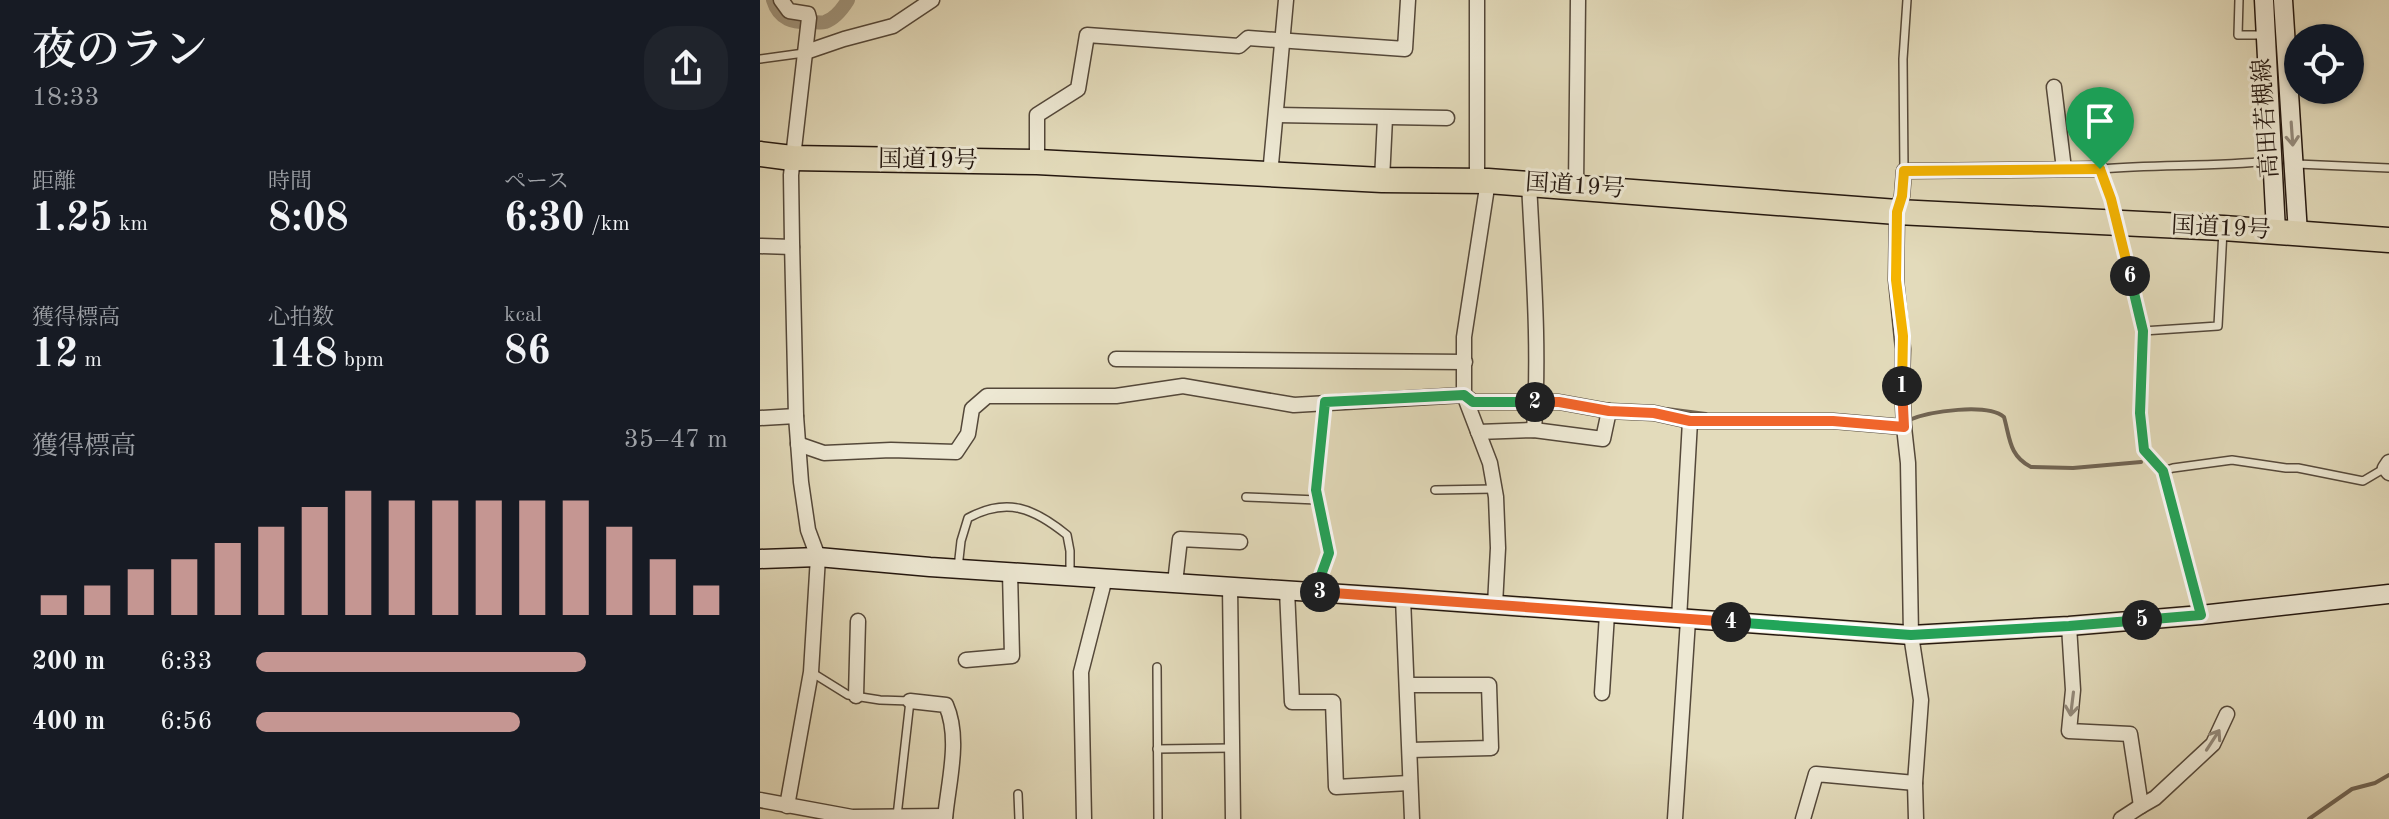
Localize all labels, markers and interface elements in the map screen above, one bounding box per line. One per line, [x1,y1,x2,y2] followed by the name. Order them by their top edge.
[2284,24,2364,104] map controls
[2284,24,2364,104] button: locate
[644,26,728,110] button: share
[32,30,208,74] text: 夜のラン
[2248,57,2283,179] street label: 高田若槻線
[32,85,100,111] text: 18:33
[2066,87,2134,169] pin
[2078,99,2122,143] icon: arrive
[2285,120,2300,147] one-way arrow
[878,145,978,174] street label: 国道19号
[1524,169,1626,202] street label: 国道19号
[32,171,76,193] text: 距離
[268,171,312,193] text: 時間
[504,171,569,193] text: ペース
[32,200,113,240] text: 1.25
[268,200,349,240] text: 8:08
[504,200,585,240] text: 6:30
[2171,211,2272,244] street label: 国道19号
[113,213,148,235] text: km
[585,213,630,235] text: /km
[2110,256,2150,296] pin: 6
[2124,265,2136,287] text: 6
[504,304,542,326] text: kcal
[32,307,120,329] text: 獲得標高
[268,307,334,329] text: 心拍数
[504,333,550,373] text: 86
[32,336,78,376] text: 12
[268,336,338,376] text: 148
[78,349,102,371] text: m
[338,349,384,371] text: bpm
[1882,366,1922,406] pin: 1
[1896,375,1908,397] text: 1
[1515,382,1555,422] pin: 2
[1529,391,1541,413] text: 2
[624,427,728,453] text: 35–47 m
[32,434,136,460] text: 獲得標高
[1300,572,1340,612] pin: 3
[1314,581,1326,603] text: 3
[2122,600,2162,640] pin: 5
[1711,602,1751,642] pin: 4
[2136,609,2148,631] text: 5
[1725,611,1737,633] text: 4
[32,649,105,675] text: 200 m
[160,649,213,675] text: 6:33
[2064,690,2079,717] one-way arrow
[32,709,105,735] text: 400 m
[160,709,213,735] text: 6:56
[2204,729,2221,751] one-way arrow

